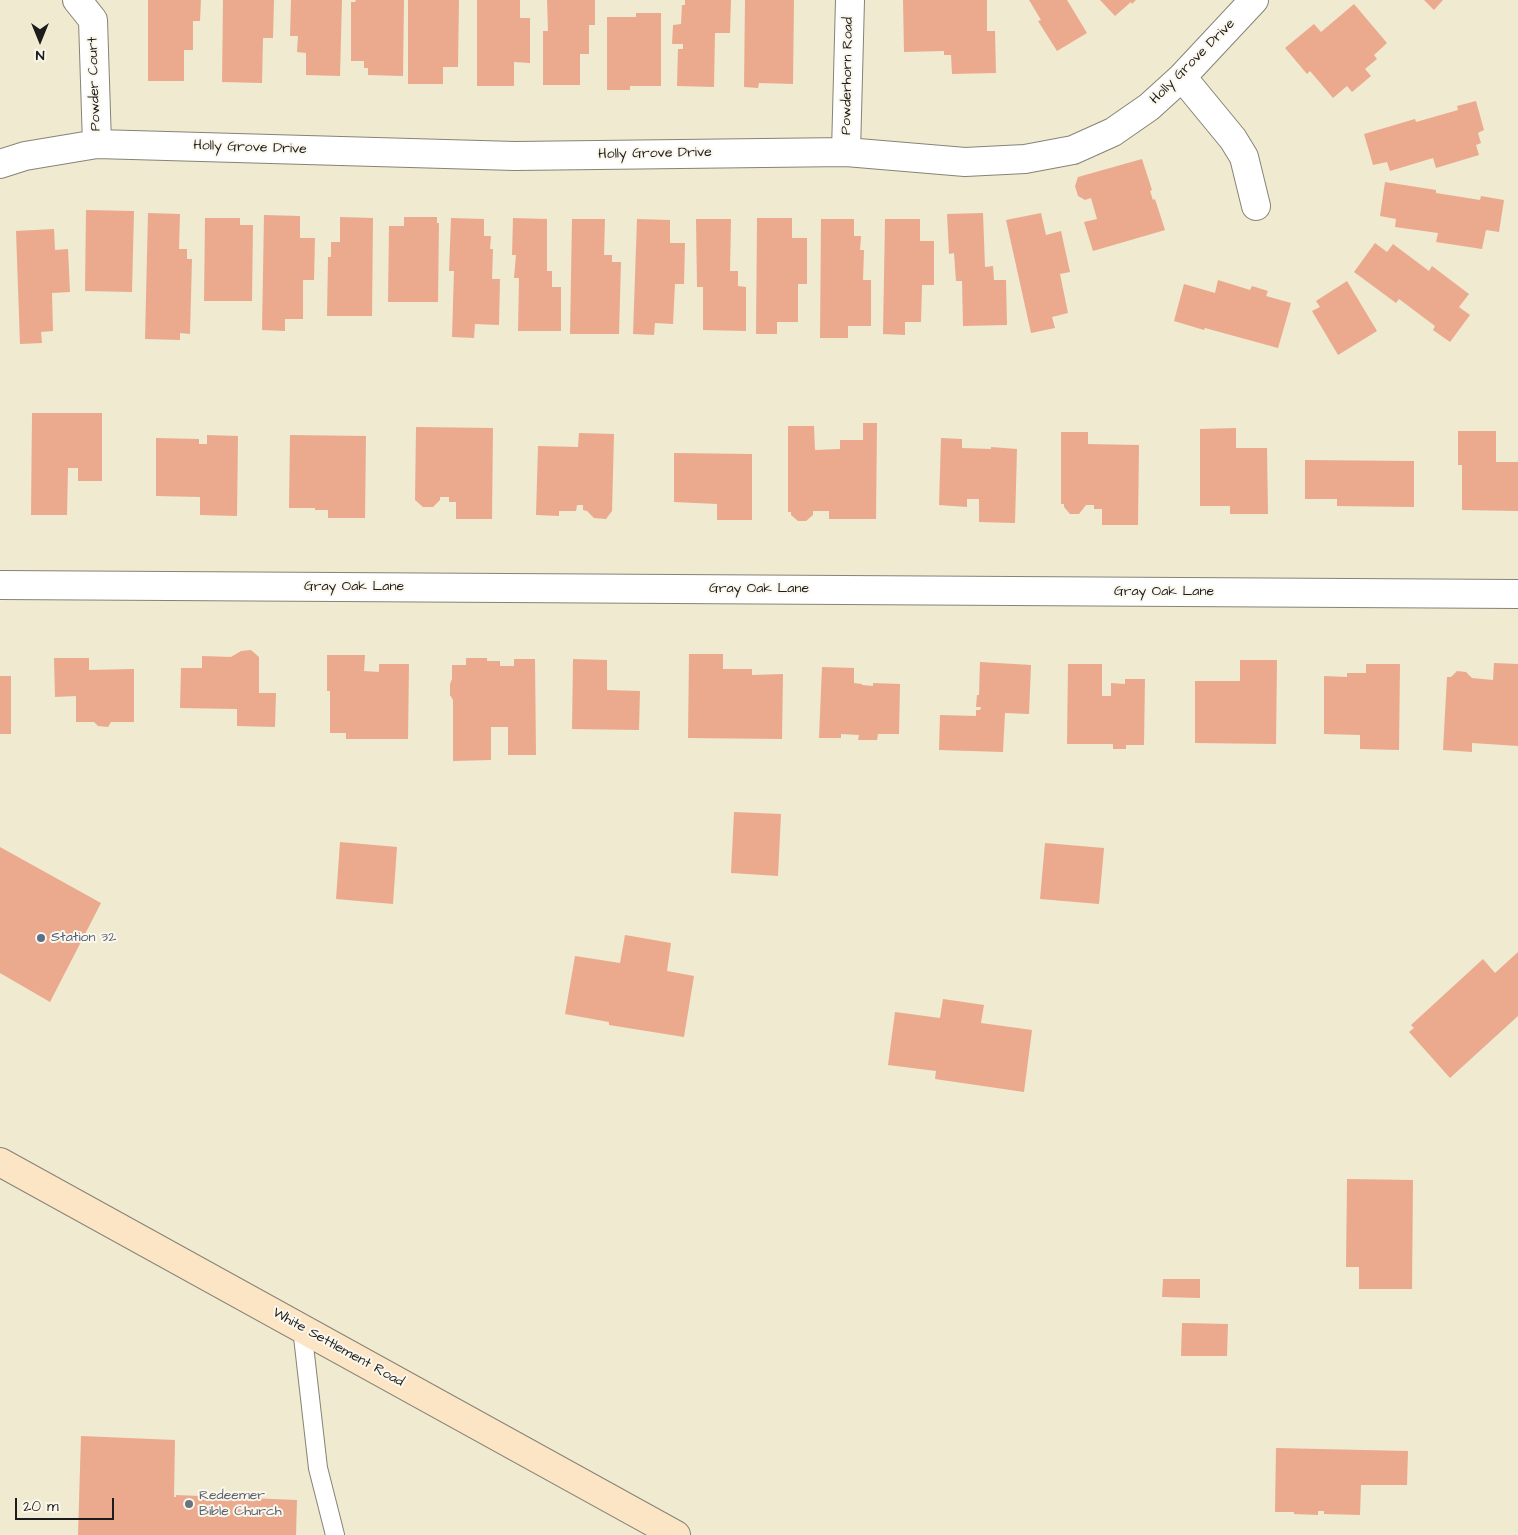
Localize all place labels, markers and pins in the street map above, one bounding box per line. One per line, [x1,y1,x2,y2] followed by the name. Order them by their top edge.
[51,930,116,946] place label: Station 32
[35,932,47,944] marker: Station 32
[199,1488,282,1520] place label: Redeemer Bible Church
[183,1498,195,1510] marker: Redeemer Bible Church

